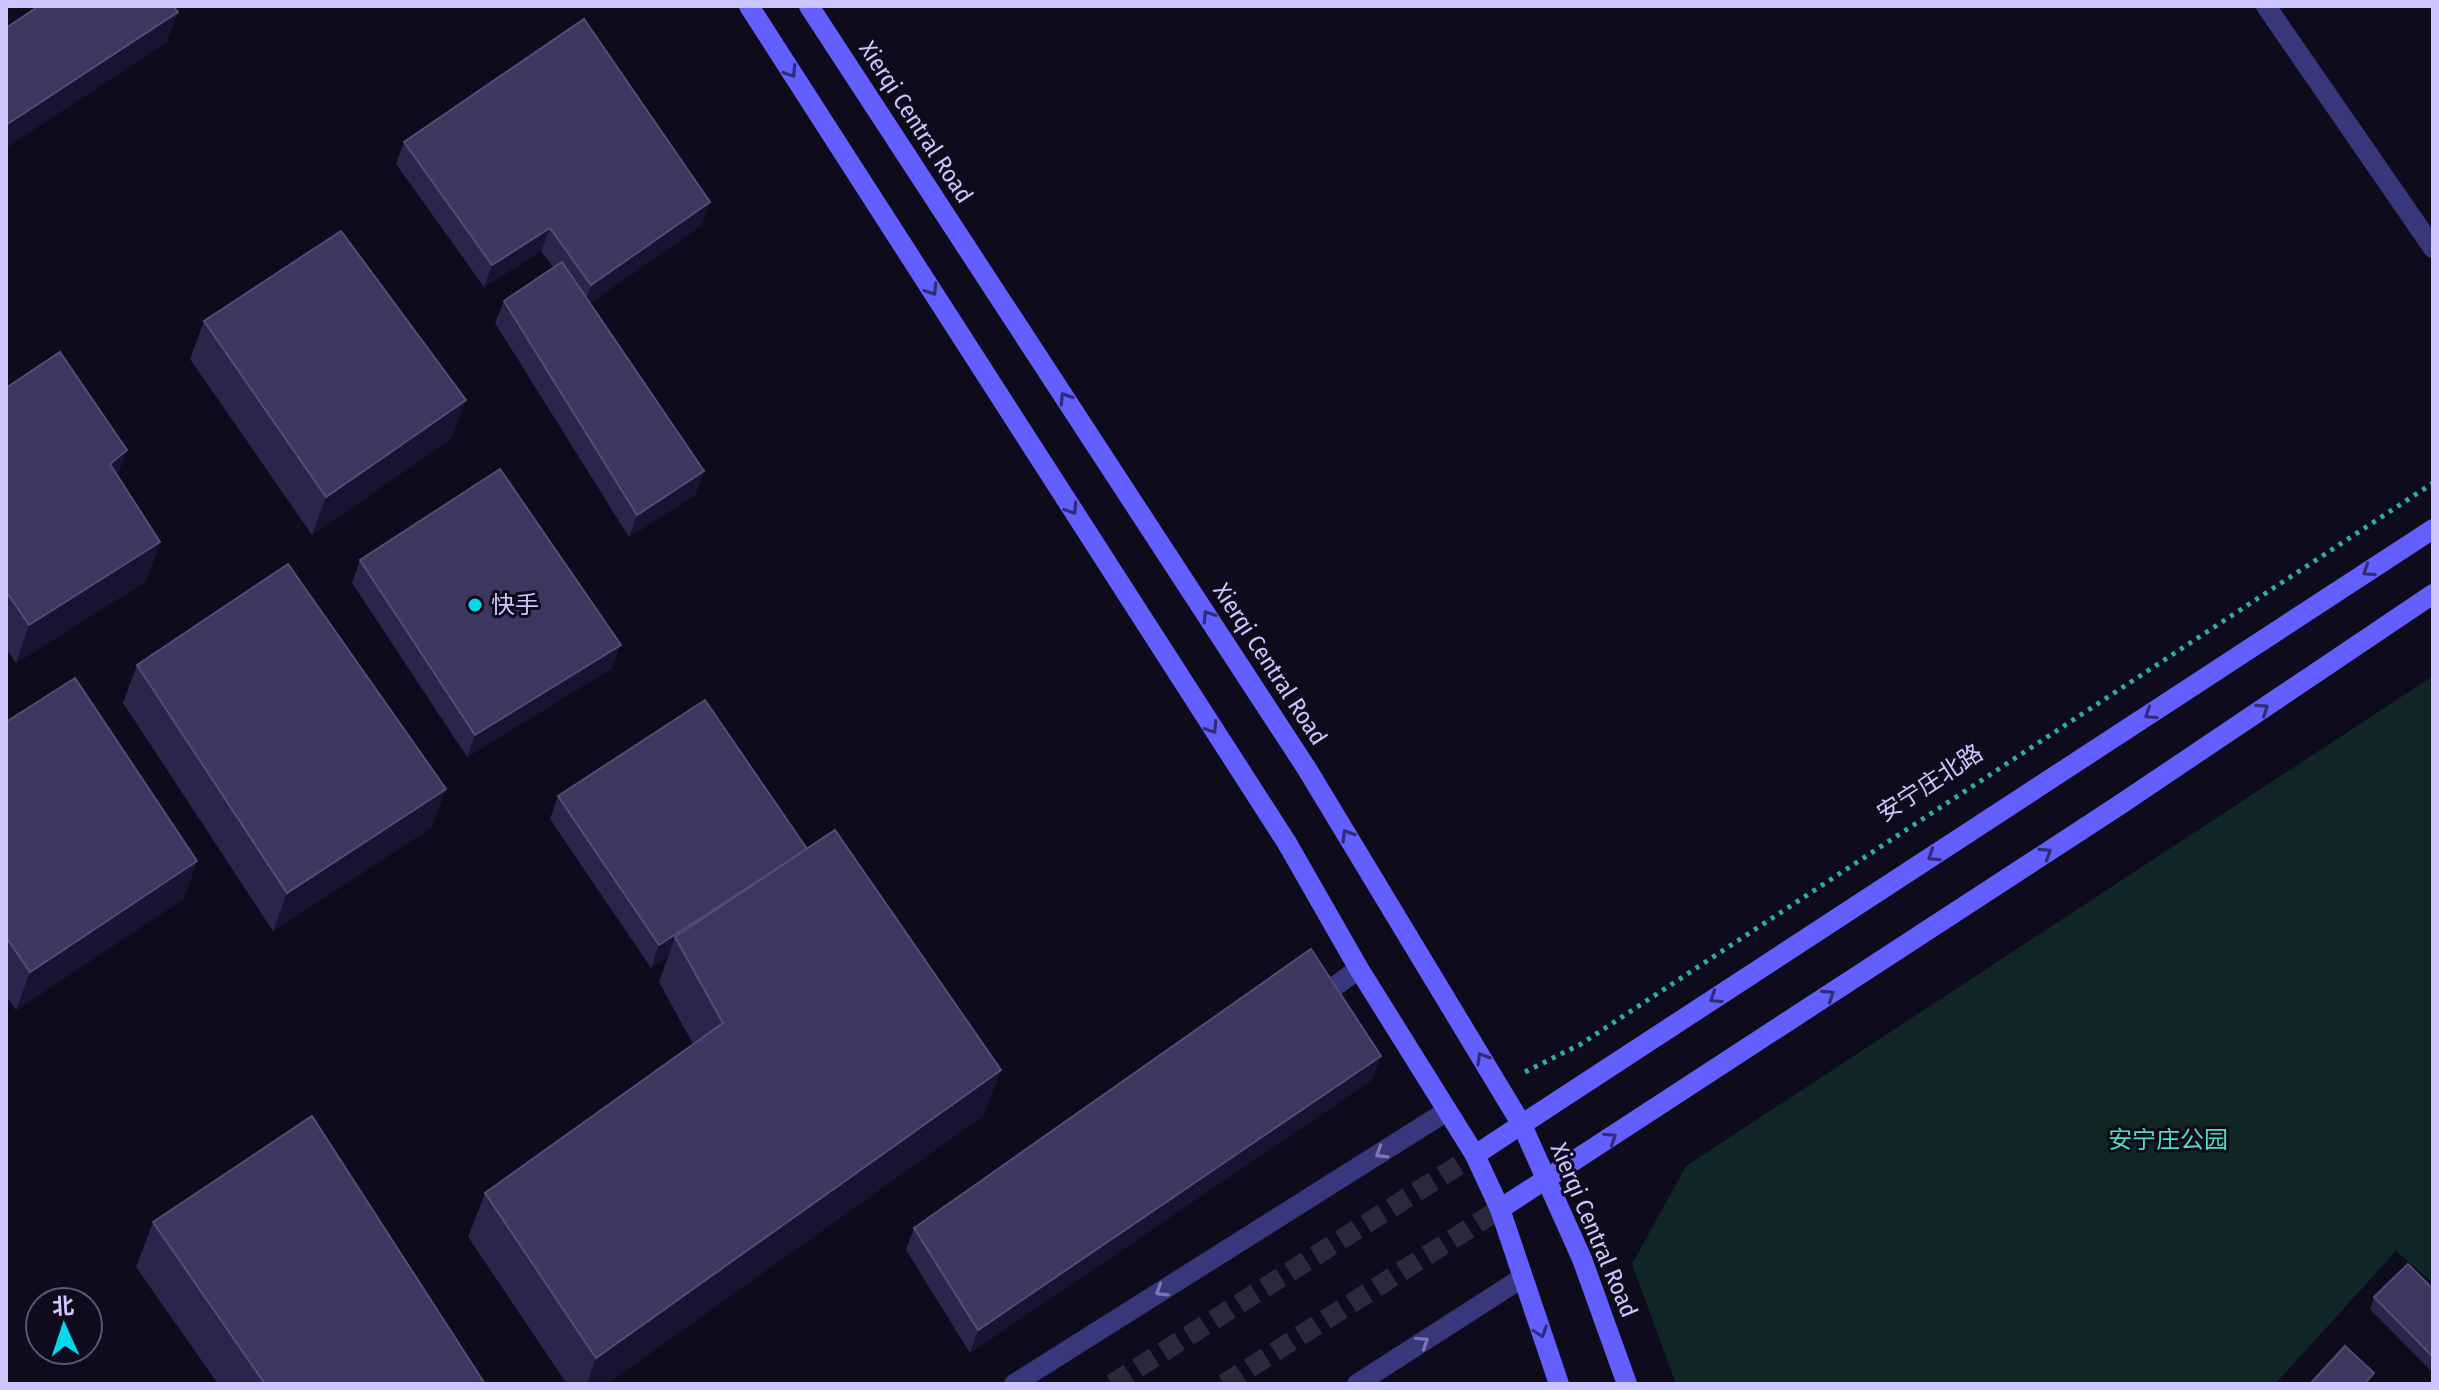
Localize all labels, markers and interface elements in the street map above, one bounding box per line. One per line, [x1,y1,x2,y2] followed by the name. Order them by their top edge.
[853,36,979,208] street label: Xierqi Central Road
[782,63,797,77] one-way arrow
[922,282,937,296] one-way arrow
[1060,393,1075,407] one-way arrow
[1062,500,1077,515] one-way arrow
[2362,562,2376,577] one-way arrow
[1207,578,1333,750] street label: Xierqi Central Road
[491,591,539,619] place label: 快手
[466,596,484,614] marker: 快手
[1202,610,1217,625] one-way arrow
[2144,704,2159,719] one-way arrow
[2254,704,2268,719] one-way arrow
[1203,719,1218,734] one-way arrow
[1872,739,1988,827] street label: 安宁庄北路
[1342,829,1357,844] one-way arrow
[1927,846,1941,861] one-way arrow
[2038,848,2052,863] one-way arrow
[1709,989,1724,1004] one-way arrow
[1820,990,1834,1005] one-way arrow
[1476,1052,1492,1067] one-way arrow
[2108,1126,2228,1154] park label: 安宁庄公园
[1602,1132,1617,1147] one-way arrow
[1545,1139,1643,1321] street label: Xierqi Central Road
[1375,1143,1390,1158] one-way arrow
[1155,1282,1170,1297] one-way arrow
[24,1286,104,1366] north arrow
[51,1292,75,1321] text: 北
[1531,1325,1547,1339] one-way arrow
[1414,1336,1428,1351] one-way arrow

